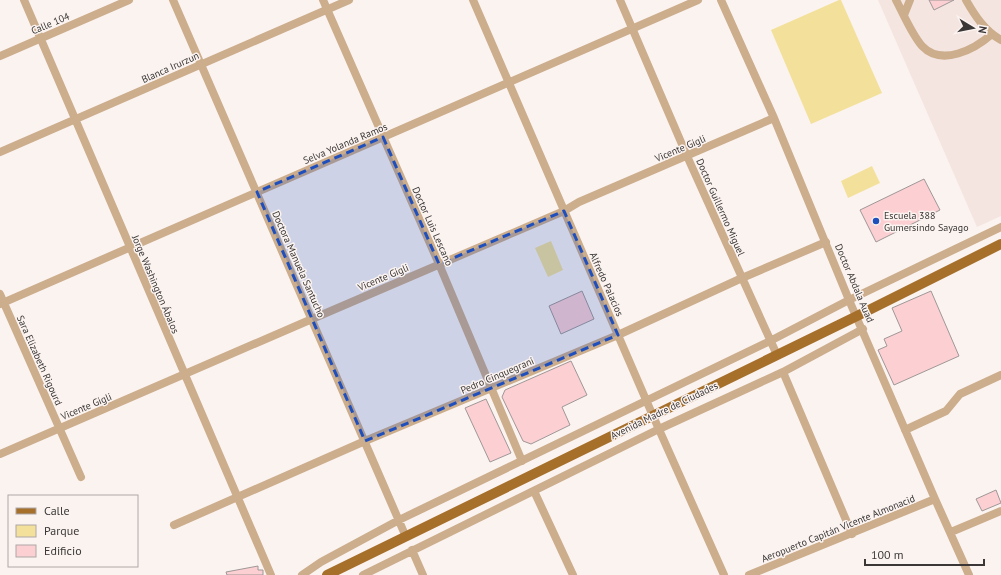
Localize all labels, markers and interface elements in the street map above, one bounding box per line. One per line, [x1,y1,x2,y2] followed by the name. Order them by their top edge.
[953,8,993,48] north arrow
[29,9,72,37] street label: Calle 104
[975,25,990,35] text: N
[139,49,201,86] street label: Blanca Irurzun
[301,120,389,167] street label: Selva Yolanda Ramos
[652,132,708,165] street label: Vicente Gigli
[693,157,748,258] street label: Doctor Guillermo Miguel
[409,185,456,268] street label: Doctor Luis Lescano
[269,209,328,320] street label: Doctora Manuela Santucho
[884,209,969,234] place label: Escuela 388 Gumersindo Sayago
[871,216,881,226] marker: Escuela 388 Gumersindo Sayago
[128,232,182,335] street label: Jorge Washington Ábalos
[832,242,877,324] street label: Doctor Abdala Auad
[587,250,626,318] street label: Alfredo Palacios
[355,261,411,294] street label: Vicente Gigli
[14,313,65,407] street label: Sara Elizabeth Rigourd
[458,354,536,397] street label: Pedro Cinquegrani
[608,379,720,442] street label: Avenida Madre de Ciudades
[58,390,114,423] street label: Vicente Gigli
[760,492,917,565] street label: Aeropuerto Capitán Vicente Almonacid
[8,495,138,567] legend
[44,503,70,518] text: Calle
[44,523,79,538] text: Parque
[865,541,984,567] scale bar
[44,543,82,558] text: Edificio
[871,547,904,562] text: 100 m

